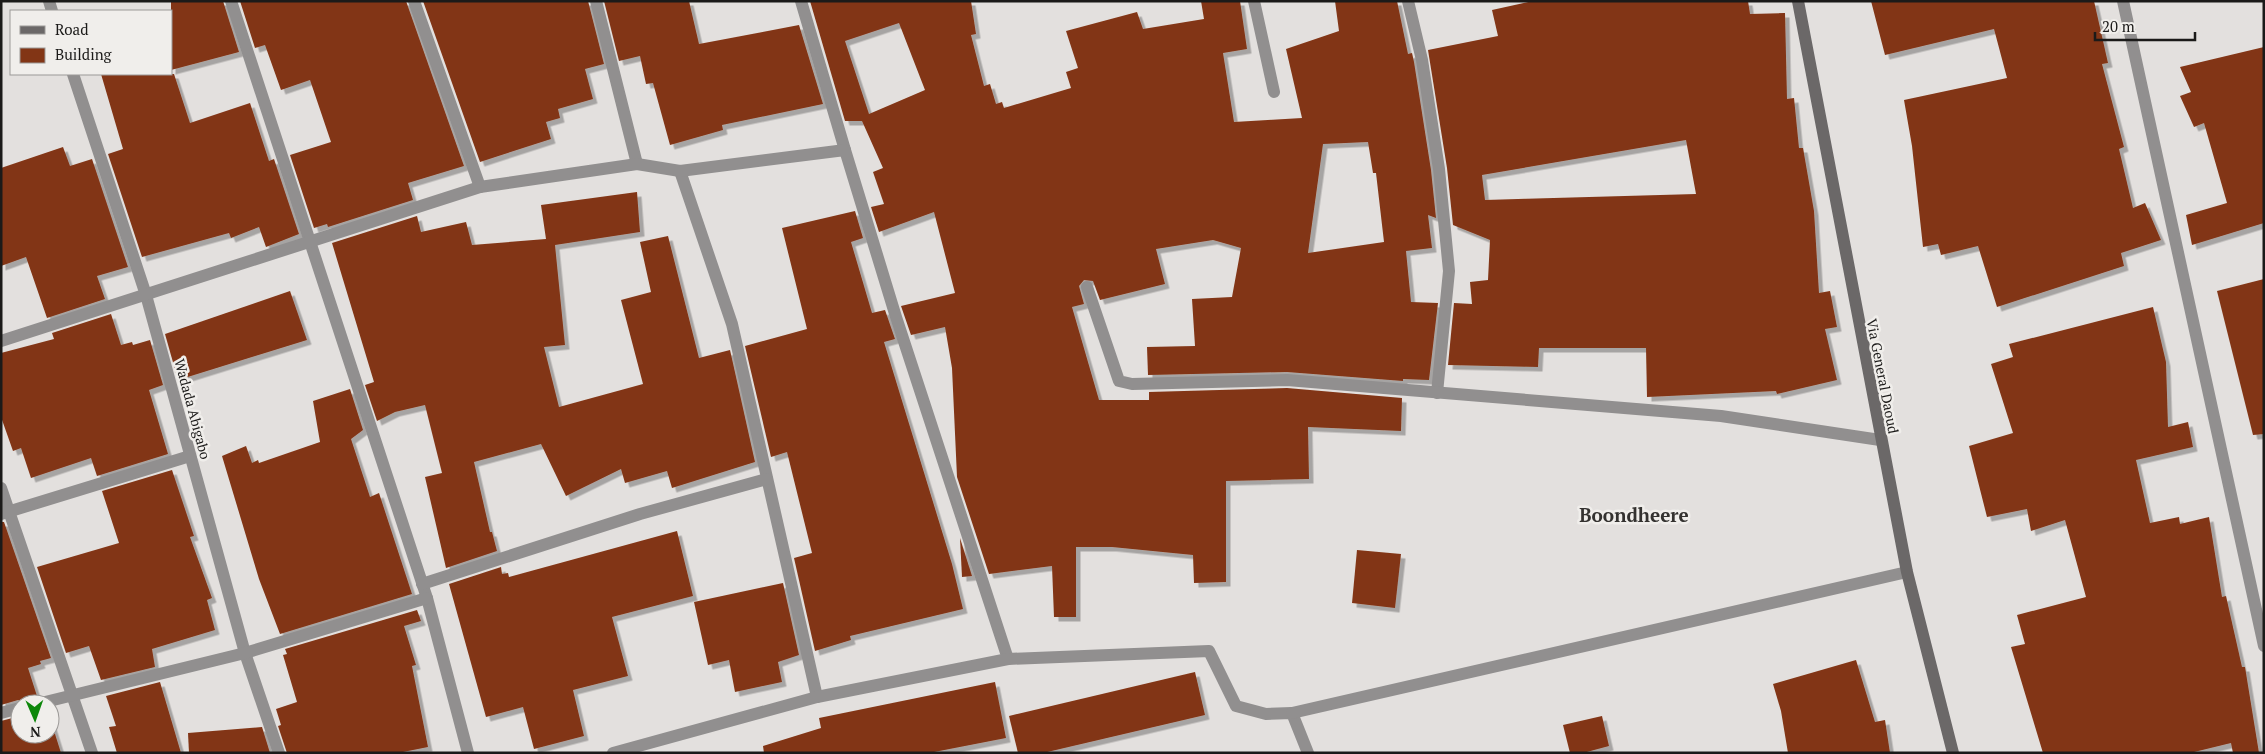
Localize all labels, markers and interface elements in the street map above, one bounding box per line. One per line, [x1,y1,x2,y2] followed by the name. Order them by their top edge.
[10,10,172,75] legend
[2095,10,2195,42] scale bar
[2102,16,2135,36] text: 20 m
[55,19,88,39] text: Road
[55,44,113,64] text: Building
[1863,317,1904,435] street label: Via General Daoud
[170,357,216,462] street label: Wadada Abigabo
[1579,502,1689,527] district label: Boondheere
[10,694,60,744] north arrow
[29,723,41,742] text: N

